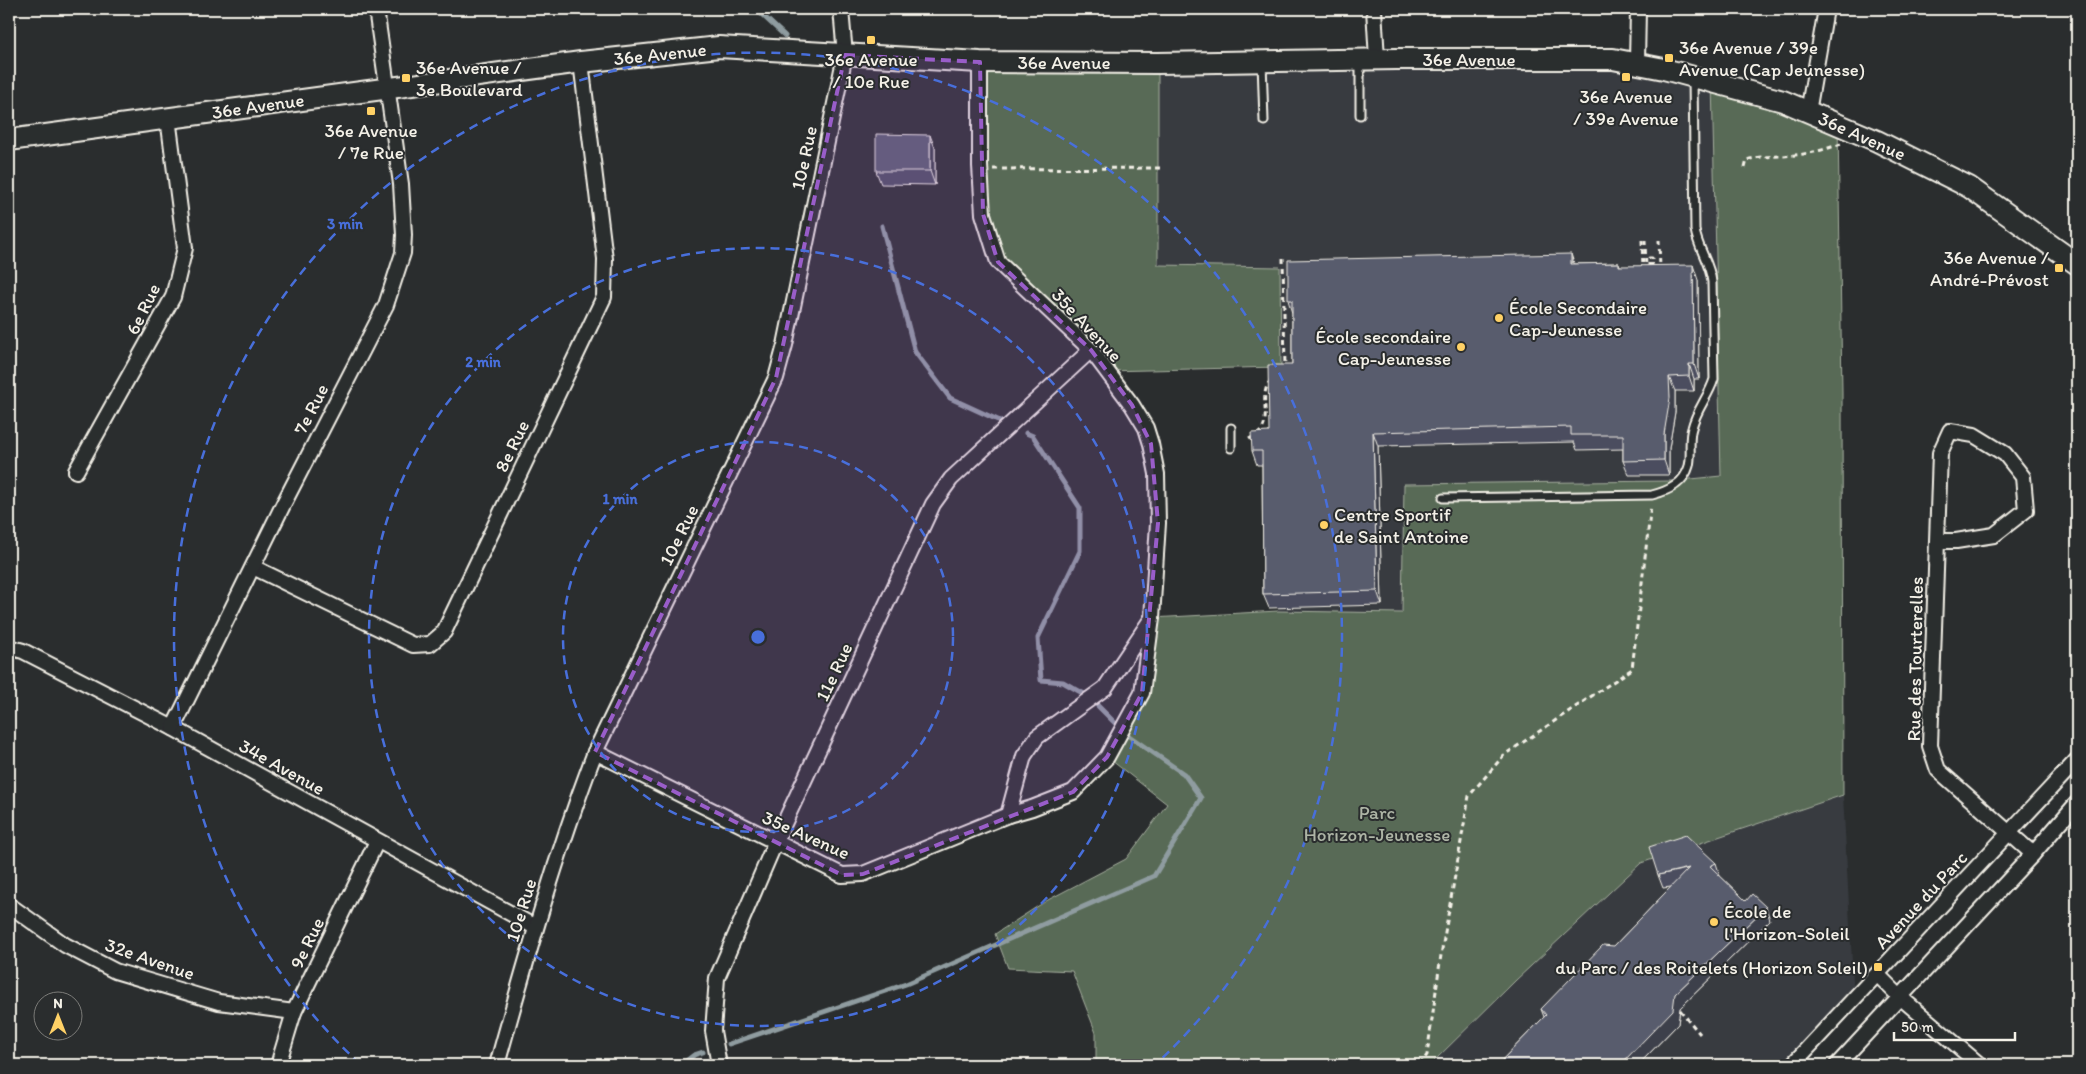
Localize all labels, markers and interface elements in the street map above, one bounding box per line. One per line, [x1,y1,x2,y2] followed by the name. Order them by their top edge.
[865,34,877,46] marker: 36e Avenue / 10e Rue
[1679,36,1865,81] place label: 36e Avenue / 39e Avenue (Cap Jeunesse)
[612,38,708,70] street label: 36e Avenue
[824,48,918,93] place label: 36e Avenue / 10e Rue
[1422,48,1516,71] street label: 36e Avenue
[1017,51,1111,74] street label: 36e Avenue
[1663,52,1675,64] marker: 36e Avenue / 39e Avenue (Cap Jeunesse)
[416,56,523,101] place label: 36e Avenue / 3e Boulevard
[1620,71,1632,83] marker: 36e Avenue / 39e Avenue
[400,72,412,84] marker: 36e Avenue / 3e Boulevard
[1573,85,1679,130] place label: 36e Avenue / 39e Avenue
[210,88,306,124] street label: 36e Avenue
[365,105,377,117] marker: 36e Avenue / 7e Rue
[1815,107,1909,165] street label: 36e Avenue
[324,119,418,164] place label: 36e Avenue / 7e Rue
[786,124,822,192] street label: 10e Rue
[327,215,364,233] text: 3 min
[1930,246,2049,291] place label: 36e Avenue / André-Prévost
[2053,262,2065,274] marker: 36e Avenue / André-Prévost
[121,280,165,338] street label: 6e Rue
[1047,283,1127,367] street label: 35e Avenue
[1509,296,1647,341] place label: École Secondaire Cap-Jeunesse
[1493,312,1505,324] marker: École Secondaire Cap-Jeunesse
[1316,325,1451,370] place label: École secondaire Cap-Jeunesse
[1455,341,1467,353] marker: École secondaire Cap-Jeunesse
[465,353,502,371] text: 2 min
[289,380,333,438] street label: 7e Rue
[490,416,534,476] street label: 8e Rue
[603,490,638,508] text: 1 min
[654,501,704,569] street label: 10e Rue
[1334,503,1469,548] place label: Centre Sportif de Saint Antoine
[1318,519,1330,531] marker: Centre Sportif de Saint Antoine
[1902,576,1928,742] street label: Rue des Tourterelles
[749,628,767,646] centre of rings
[810,639,858,705] street label: 11e Rue
[235,734,329,800] street label: 34e Avenue
[1304,801,1450,846] park label: Parc Horizon-Jeunesse
[759,806,853,864] street label: 35e Avenue
[1870,846,1972,954] street label: Avenue du Parc
[501,876,541,944] street label: 10e Rue
[1724,900,1850,945] place label: École de l'Horizon-Soleil
[285,914,329,972] street label: 9e Rue
[1708,916,1720,928] marker: École de l'Horizon-Soleil
[102,933,198,985] street label: 32e Avenue
[1555,956,1868,979] place label: du Parc / des Roitelets (Horizon Soleil)
[1872,961,1884,973] marker: du Parc / des Roitelets (Horizon Soleil)
[32,992,82,1042] north arrow
[53,995,63,1012] text: N
[1894,1009,2015,1041] scale bar
[1901,1018,1934,1036] text: 50 m

